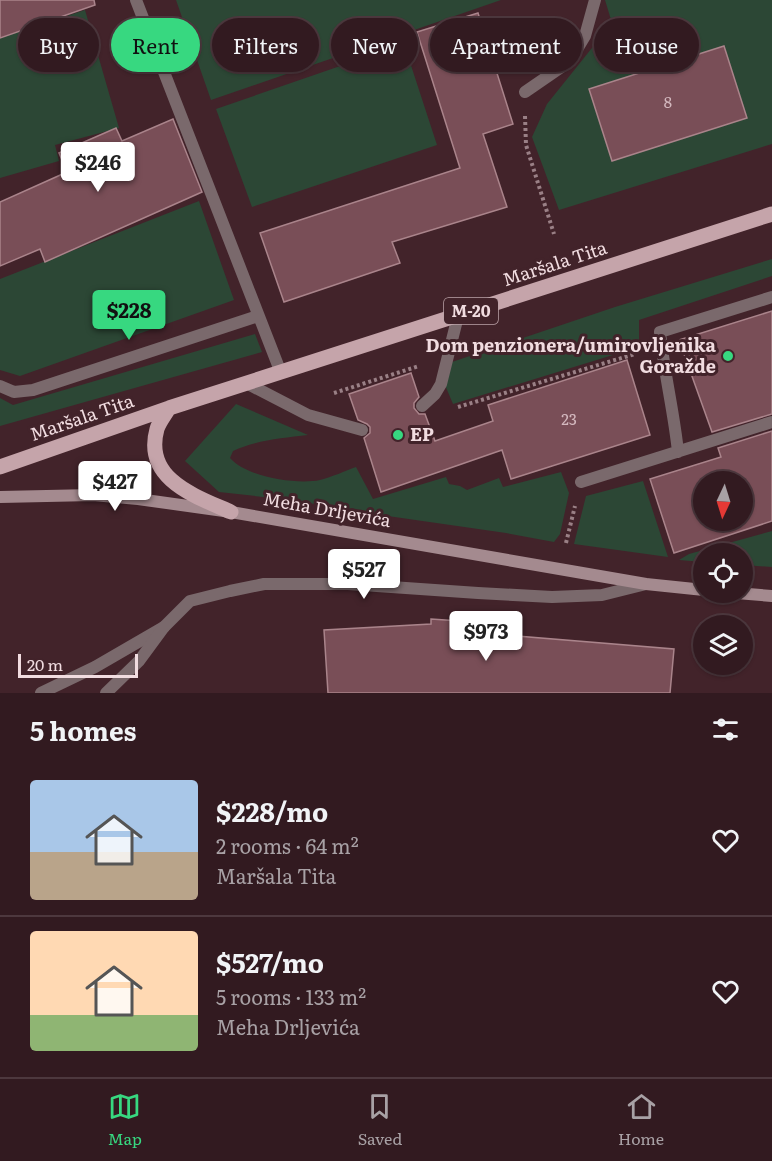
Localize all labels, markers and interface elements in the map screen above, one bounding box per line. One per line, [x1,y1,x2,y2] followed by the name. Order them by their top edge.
[18,18,99,72] chip: Buy
[111,18,200,72] chip: Rent
[212,18,319,72] chip: Filters
[331,18,418,72] chip: New
[430,18,582,72] chip: Apartment
[594,18,699,72] chip: House
[664,90,672,113] house number: 8
[62,142,134,193] pin: $246
[75,146,121,176] text: $246
[499,233,610,292] street label: Maršala Tita
[93,290,165,341] pin: $228
[106,294,152,324] text: $228
[444,298,498,324] road number: M-20
[426,331,717,379] place label: Dom penzionera/umirovljenika Goražde
[721,349,735,363] marker: Dom penzionera/umirovljenika Goražde
[26,386,137,447] street label: Maršala Tita
[561,407,577,430] house number: 23
[410,420,434,447] place label: EP
[391,428,405,442] marker: EP
[79,461,151,512] pin: $427
[92,465,138,495] text: $427
[693,471,753,531] north arrow
[693,471,753,675] map controls
[261,484,394,533] street label: Meha Drljevića
[693,543,753,603] button: locate
[328,549,400,600] pin: $527
[342,553,386,583] text: $527
[450,611,522,662] pin: $973
[463,615,509,645] text: $973
[693,615,753,675] button: layers
[18,651,138,678] scale bar
[27,652,63,676] text: 20 m
[30,710,136,749] text: 5 homes
[709,713,742,746] icon: filters
[216,791,328,830] text: $228/mo
[78,804,150,876] icon: home
[709,824,742,857] icon: heart
[216,830,359,860] text: 2 rooms · 64 m²
[216,860,336,890] text: Maršala Tita
[216,942,324,981] text: $527/mo
[78,955,150,1027] icon: home
[709,975,742,1008] icon: heart
[216,981,366,1011] text: 5 rooms · 133 m²
[216,1011,360,1041] text: Meha Drljevića
[108,1090,142,1150] tab: Map
[358,1090,402,1150] tab: Saved
[618,1090,664,1150] tab: Home

